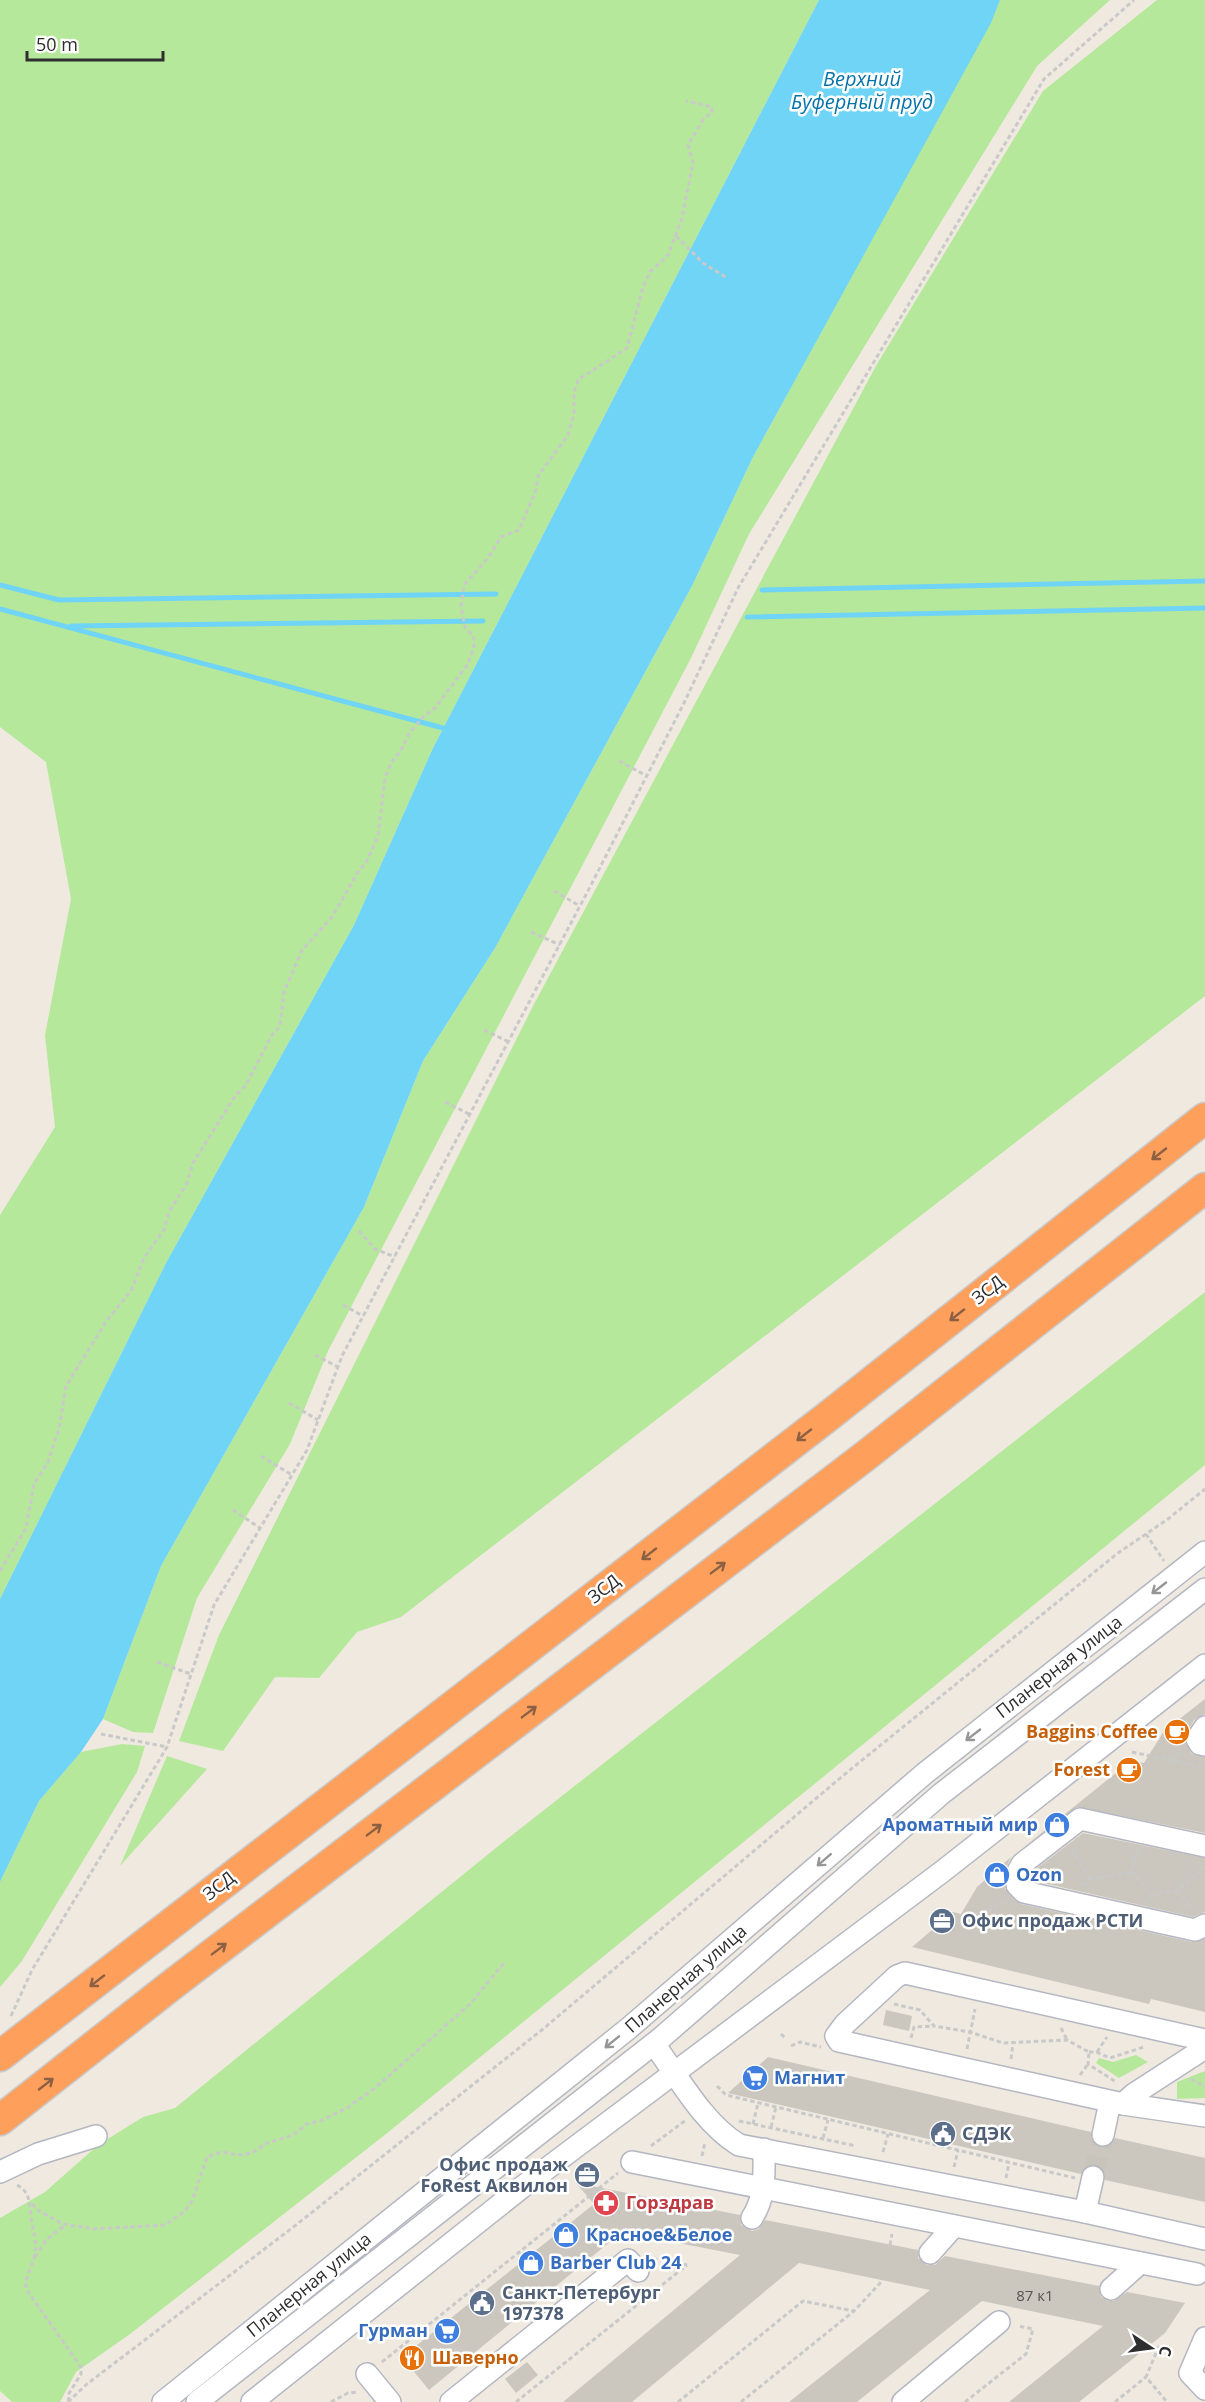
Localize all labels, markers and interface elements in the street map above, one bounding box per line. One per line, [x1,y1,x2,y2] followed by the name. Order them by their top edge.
[27,24,164,62] scale bar
[36,32,78,56] text: 50 m
[791,65,933,115] water label: Верхний Буферный пруд
[1151,1148,1167,1161] one-way arrow
[967,1269,1008,1309] street label: ЗСД
[949,1308,965,1321] one-way arrow
[796,1429,812,1442] one-way arrow
[642,1548,658,1561] one-way arrow
[709,1562,725,1575] one-way arrow
[583,1568,624,1608] street label: ЗСД
[1151,1582,1167,1595] one-way arrow
[990,1609,1126,1723] street label: Планерная улица
[521,1706,537,1718] one-way arrow
[1162,1717,1192,1747] cafe icon: Baggins Coffee
[1026,1719,1158,1743] place label: Baggins Coffee
[966,1729,982,1742] one-way arrow
[1114,1755,1144,1785] cafe icon: Forest
[1053,1757,1110,1781] place label: Forest
[1042,1810,1072,1840] shop icon: Ароматный мир
[883,1812,1038,1836] place label: Ароматный мир
[366,1824,382,1837] one-way arrow
[817,1853,832,1867] one-way arrow
[982,1860,1012,1890] shop icon: Ozon
[1016,1862,1062,1886] place label: Ozon
[198,1865,239,1905] street label: ЗСД
[927,1906,957,1936] office icon: Офис продаж РСТИ
[962,1908,1143,1932] place label: Офис продаж РСТИ
[619,1919,751,2038] street label: Планерная улица
[211,1942,227,1955] one-way arrow
[89,1974,105,1987] one-way arrow
[604,2035,620,2048] one-way arrow
[740,2063,770,2093] supermarket icon: Магнит
[774,2065,845,2089] place label: Магнит
[38,2077,54,2090] one-way arrow
[928,2119,958,2149] public building icon: СДЭК
[962,2121,1012,2145] place label: СДЭК
[421,2152,568,2197] place label: Офис продаж FoRest Аквилон
[572,2160,602,2190] office icon: Офис продаж FoRest Аквилон
[591,2188,621,2218] pharmacy icon: Горздрав
[626,2190,714,2214] place label: Горздрав
[551,2220,581,2250] shop icon: Красное&Белое
[586,2222,732,2246] place label: Красное&Белое
[241,2226,376,2342] street label: Планерная улица
[516,2248,546,2278] shop icon: Barber Club 24
[550,2250,681,2274] place label: Barber Club 24
[502,2280,661,2325] place label: Санкт-Петербург 197378
[1016,2285,1054,2305] house number: 87 к1
[467,2288,497,2318] public building icon: Санкт-Петербург 197378
[432,2316,462,2346] supermarket icon: Гурман
[358,2318,428,2342] place label: Гурман
[1121,2318,1181,2378] north arrow
[397,2343,427,2373] restaurant icon: Шаверно
[1154,2344,1177,2359] text: С
[432,2345,519,2369] place label: Шаверно

